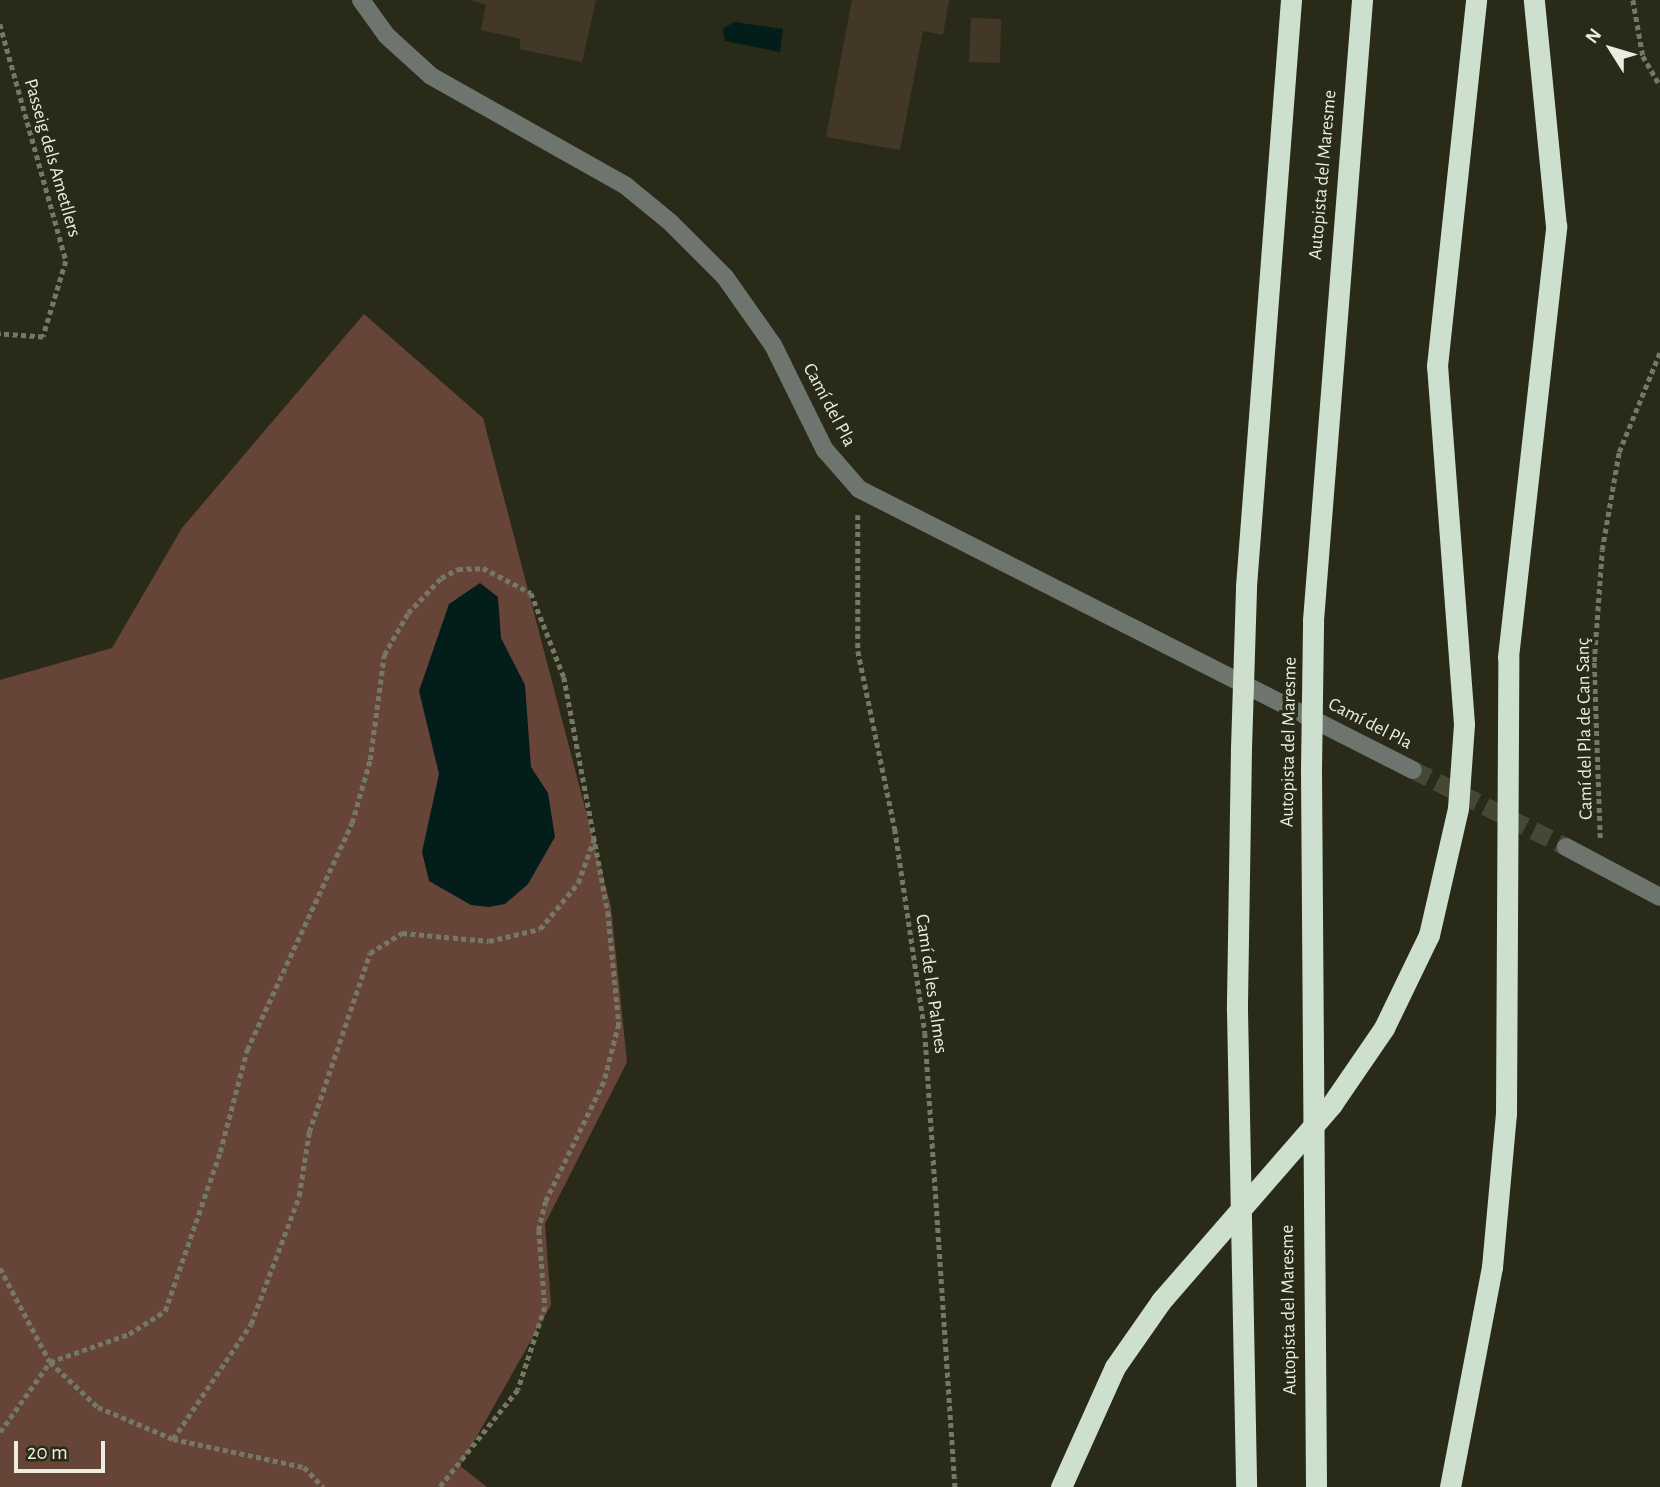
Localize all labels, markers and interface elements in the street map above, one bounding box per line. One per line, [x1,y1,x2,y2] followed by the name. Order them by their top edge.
[1576,14,1646,84] north arrow
[1582,25,1605,47] text: N
[19,76,85,240] street label: Passeig dels Ametllers
[1304,89,1342,261] street label: Autopista del Maresme
[798,359,860,451] street label: Camí del Pla
[1572,638,1598,820] street label: Camí del Pla de Can Sanç
[1276,657,1302,827] street label: Autopista del Maresme
[1324,693,1416,755] street label: Camí del Pla
[910,913,952,1055] street label: Camí de les Palmes
[1276,1225,1302,1395] street label: Autopista del Maresme
[18,1428,108,1472] scale bar
[27,1442,68,1463] text: 20 m

